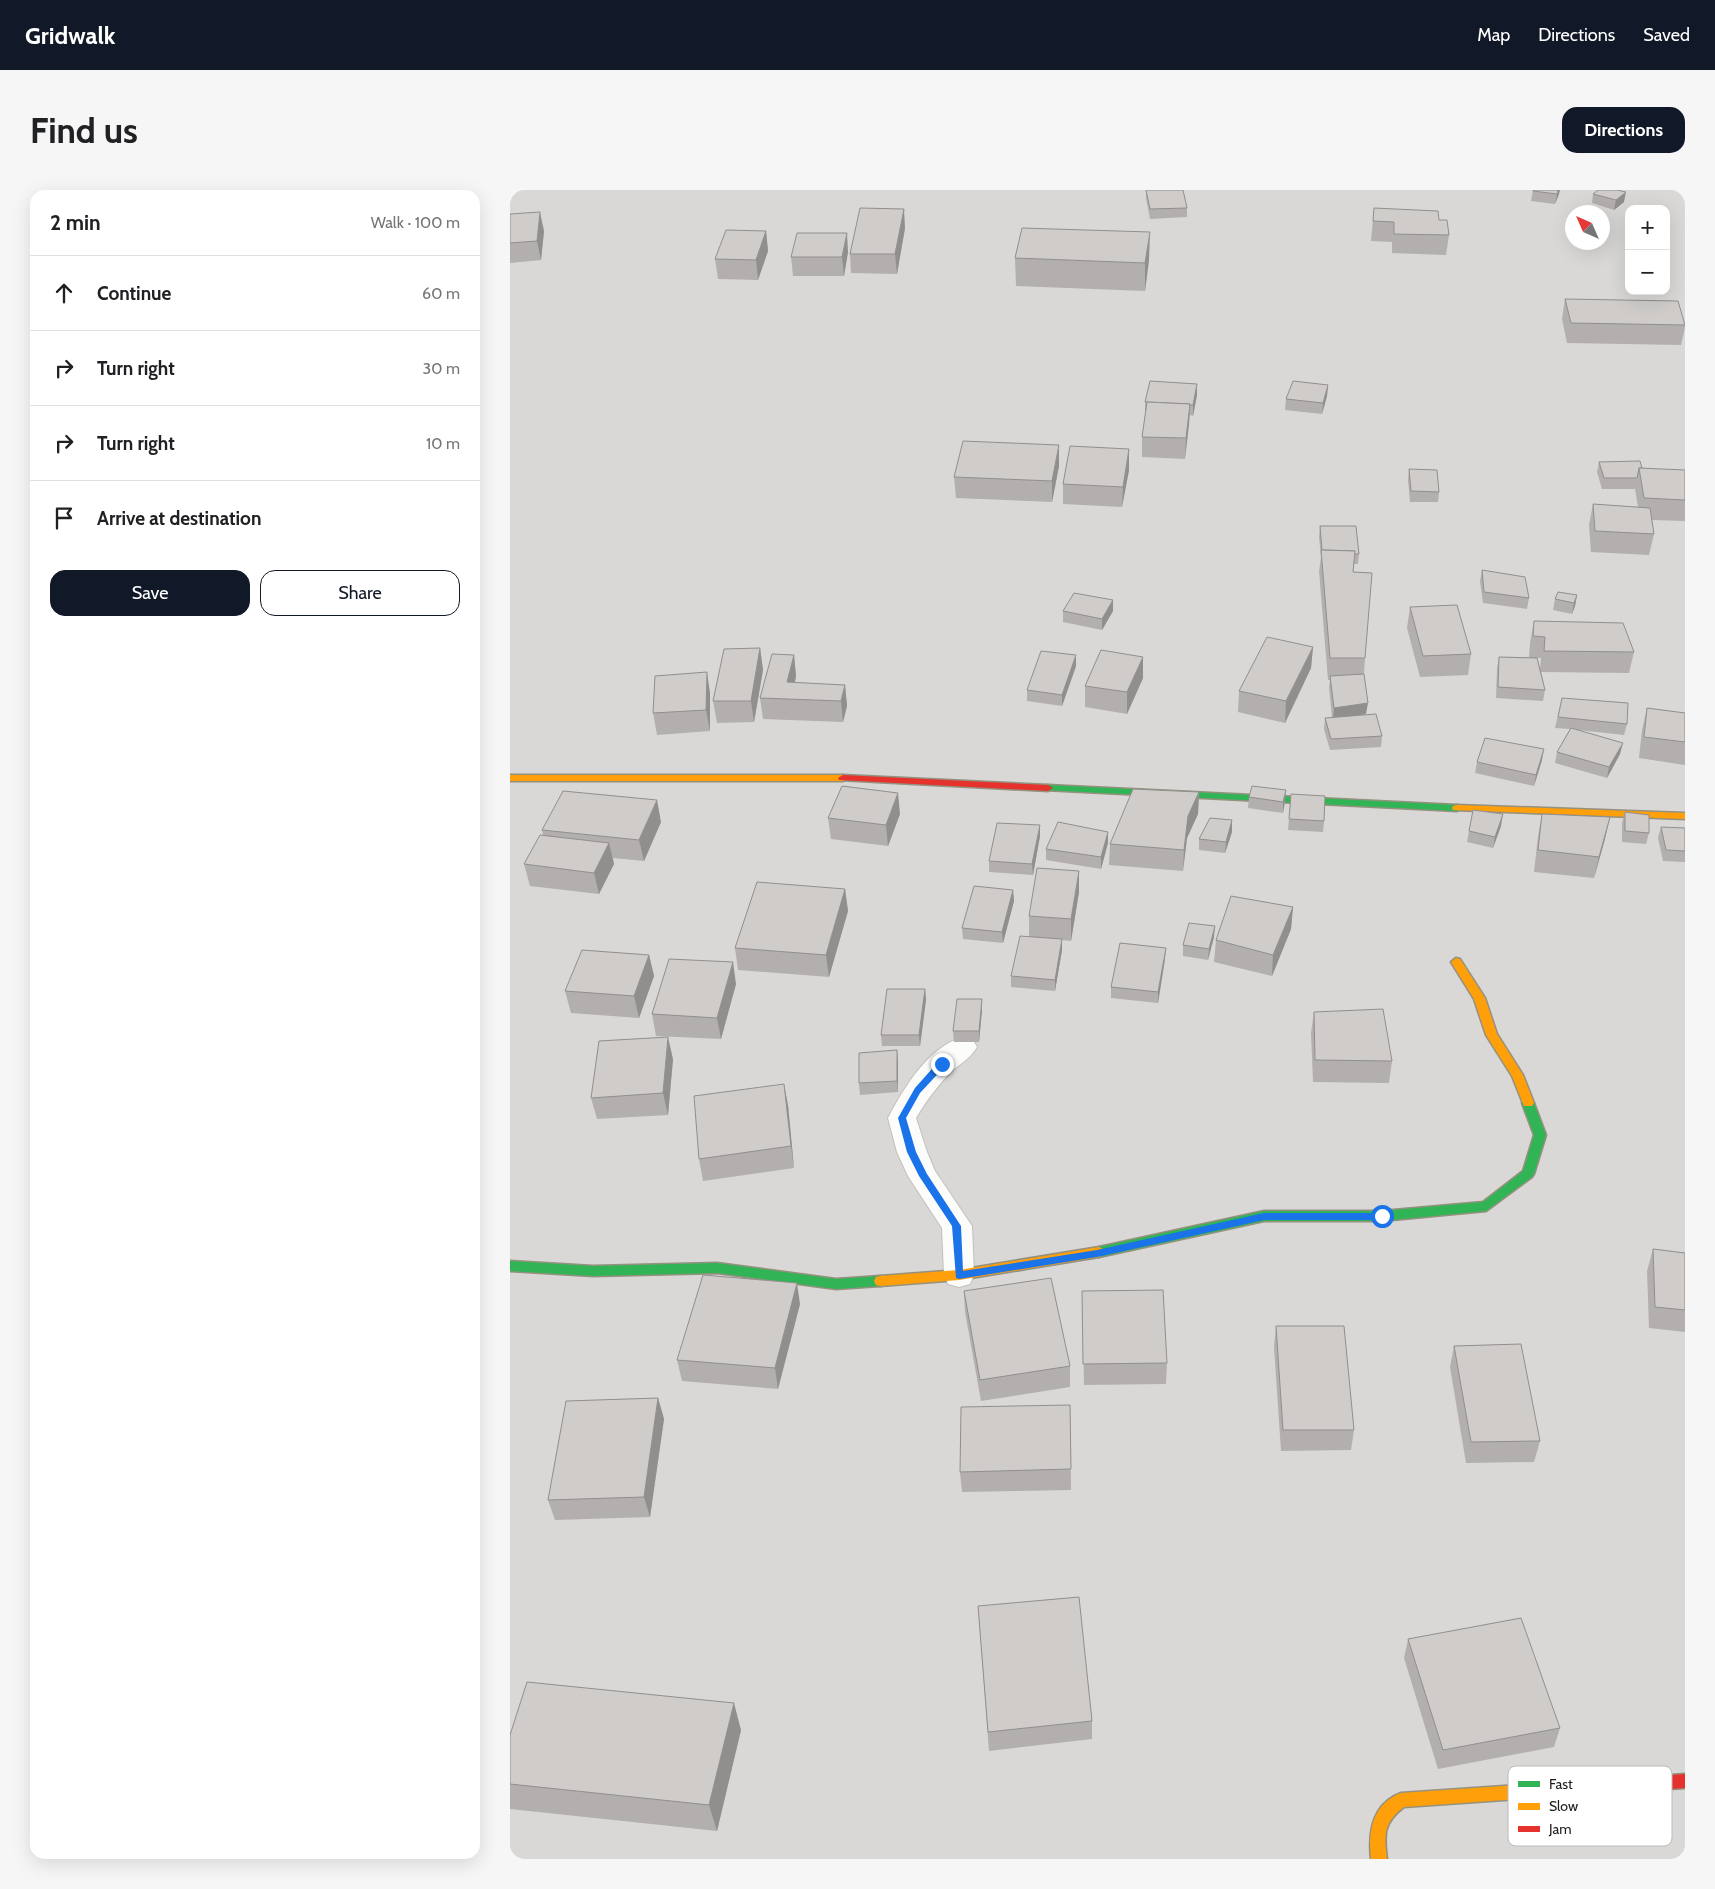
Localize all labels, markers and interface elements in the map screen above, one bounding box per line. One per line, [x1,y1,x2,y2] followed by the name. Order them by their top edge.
[25,21,115,50] text: Gridwalk
[1477,24,1510,46] text: Map
[1538,24,1615,46] text: Directions
[1643,24,1690,46] text: Saved
[1562,107,1685,153] button: Directions
[30,109,138,152] text: Find us
[1565,205,1610,250] north arrow
[1625,205,1670,295] map controls
[1625,205,1670,250] button: +
[50,210,101,235] text: 2 min
[371,213,460,232] text: Walk · 100 m
[1625,250,1670,295] button: −
[50,279,78,307] icon: ahead
[97,282,171,305] text: Continue
[422,284,460,303] text: 60 m
[50,354,78,382] icon: right
[97,357,175,380] text: Turn right
[423,359,460,378] text: 30 m
[50,429,78,457] icon: right
[97,432,175,455] text: Turn right
[426,434,460,453] text: 10 m
[50,504,78,532] icon: arrive
[97,507,261,530] text: Arrive at destination
[50,570,250,616] button: Save
[260,570,460,616] button: Share
[931,1053,954,1076] route end
[1371,1205,1394,1228] route start
[1508,1766,1672,1846] legend
[1549,1775,1573,1793] text: Fast
[1549,1797,1578,1815] text: Slow
[1548,1820,1571,1838] text: Jam

